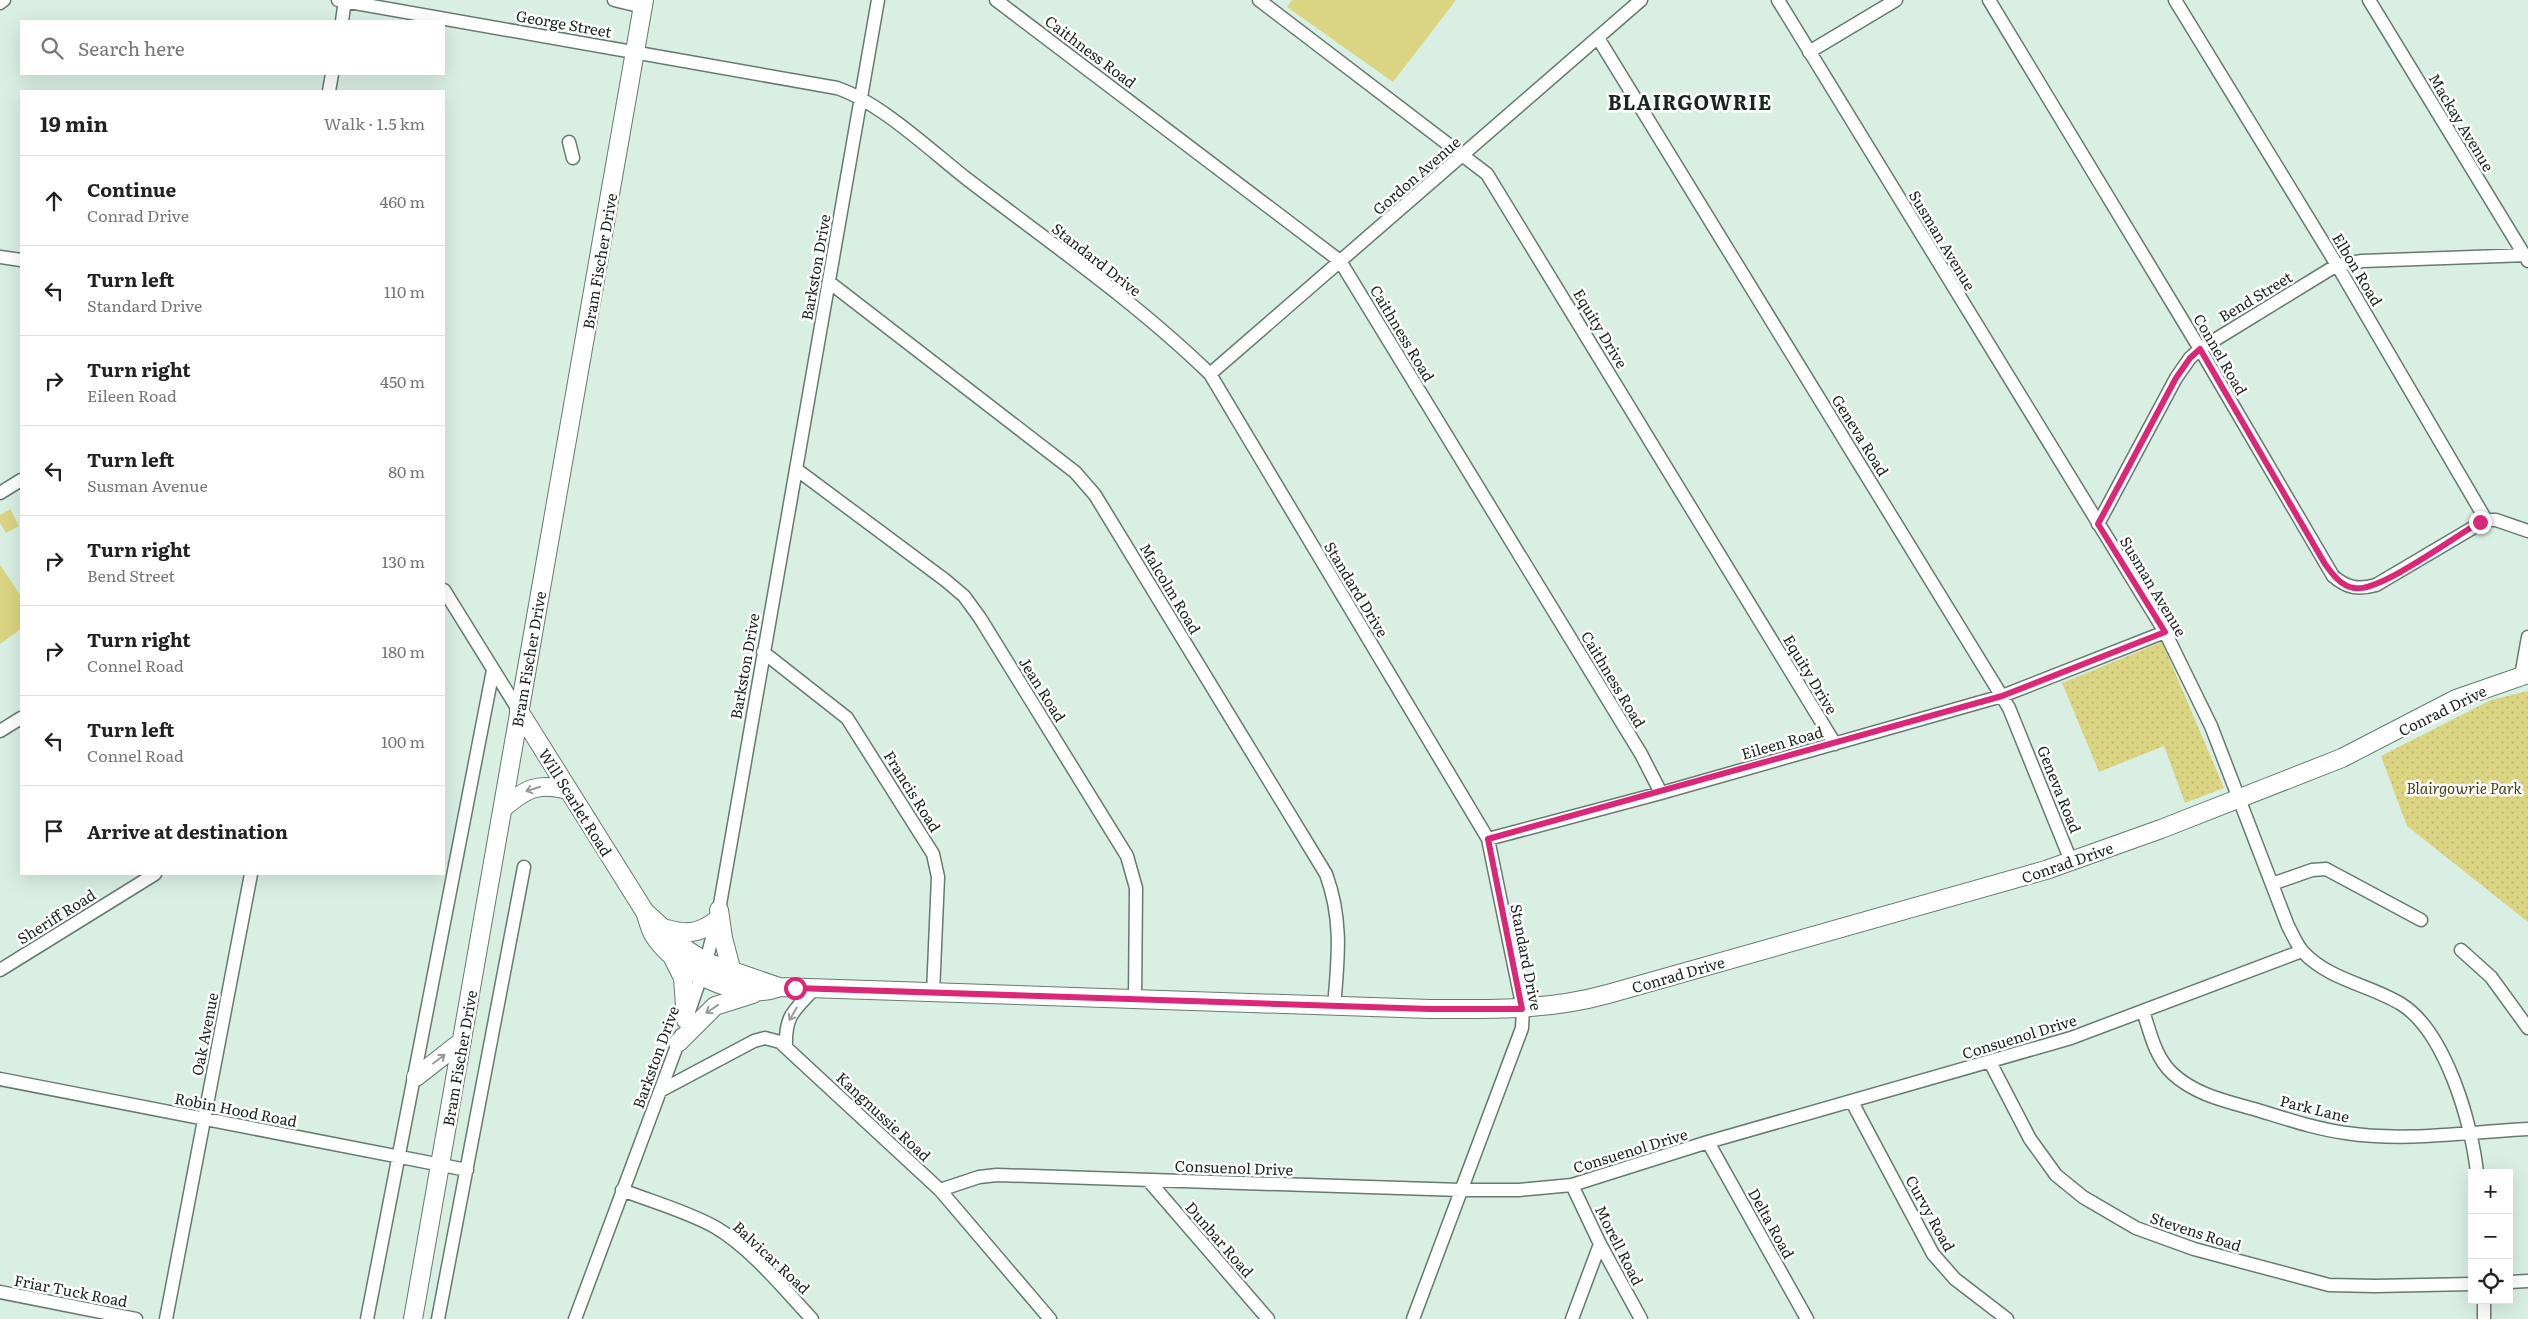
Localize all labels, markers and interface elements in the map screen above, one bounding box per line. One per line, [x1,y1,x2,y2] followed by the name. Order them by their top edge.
[514,3,614,43] street label: George Street
[1040,9,1142,93] street label: Caithness Road
[20,20,445,75] search box
[38,34,66,62] icon: search
[78,34,185,62] text: Search here
[2424,69,2501,176] street label: Mackay Avenue
[1608,86,1772,116] district label: BLAIRGOWRIE
[40,107,108,138] text: 19 min
[324,111,425,135] text: Walk · 1.5 km
[1367,130,1465,220] street label: Gordon Avenue
[87,175,176,203] text: Continue
[1904,186,1982,295] street label: Susman Avenue
[40,187,68,215] icon: ahead
[380,189,425,213] text: 460 m
[576,191,622,331] street label: Bram Fischer Drive
[87,203,189,227] text: Conrad Drive
[794,212,836,322] street label: Barkston Drive
[1047,217,1147,301] street label: Standard Drive
[2327,228,2389,310] street label: Elbon Road
[87,265,174,293] text: Turn left
[2214,265,2296,327] street label: Bend Street
[40,277,68,305] icon: left
[384,279,425,303] text: 110 m
[1365,280,1441,386] street label: Caithness Road
[1568,284,1634,372] street label: Equity Drive
[87,293,202,317] text: Standard Drive
[2188,309,2254,399] street label: Connel Road
[87,355,191,383] text: Turn right
[40,367,68,395] icon: right
[380,369,425,393] text: 450 m
[87,383,177,407] text: Eileen Road
[1827,390,1895,480] street label: Geneva Road
[87,445,174,473] text: Turn left
[40,457,68,485] icon: left
[388,459,425,483] text: 80 m
[87,473,208,497] text: Susman Avenue
[2469,511,2492,534] route end
[2115,532,2193,641] street label: Susman Avenue
[87,535,191,563] text: Turn right
[1319,537,1395,641] street label: Standard Drive
[1135,538,1207,638] street label: Malcolm Road
[40,547,68,575] icon: right
[382,549,425,573] text: 130 m
[87,563,175,587] text: Bend Street
[505,589,551,729] street label: Bram Fischer Drive
[723,611,765,721] street label: Barkston Drive
[87,625,191,653] text: Turn right
[1576,626,1652,732] street label: Caithness Road
[1778,630,1844,718] street label: Equity Drive
[40,637,68,665] icon: right
[382,639,425,663] text: 180 m
[1014,652,1072,726] street label: Jean Road
[87,653,184,677] text: Connel Road
[2394,679,2490,741] street label: Conrad Drive
[87,715,174,743] text: Turn left
[1738,719,1826,765] street label: Eileen Road
[40,727,68,755] icon: left
[381,729,425,753] text: 100 m
[2032,742,2088,836] street label: Geneva Road
[87,743,184,767] text: Connel Road
[534,744,618,860] street label: Will Scarlet Road
[879,746,947,836] street label: Francis Road
[2406,776,2522,799] park label: Blairgowrie Park
[525,785,541,794] one-way arrow
[40,817,68,845] icon: arrive
[87,817,288,845] text: Arrive at destination
[2018,835,2116,888] street label: Conrad Drive
[12,883,100,949] street label: Sheriff Road
[1505,902,1549,1012] street label: Standard Drive
[1629,950,1727,998] street label: Conrad Drive
[784,977,807,1000] route start
[436,988,482,1128] street label: Bram Fischer Drive
[185,990,223,1078] street label: Oak Avenue
[626,1002,684,1111] street label: Barkston Drive
[706,1004,720,1014] one-way arrow
[787,1007,797,1021] one-way arrow
[1959,1008,2079,1064] street label: Consuenol Drive
[432,1054,446,1064] one-way arrow
[831,1066,937,1166] street label: Kangnussie Road
[173,1086,299,1132] street label: Robin Hood Road
[2278,1088,2352,1128] street label: Park Lane
[1570,1122,1690,1178] street label: Consuenol Drive
[1174,1153,1294,1181] street label: Consuenol Drive
[2468,1169,2513,1304] map controls
[2468,1169,2513,1214] button: +
[1901,1171,1961,1255] street label: Curvy Road
[1743,1184,1801,1262] street label: Delta Road
[1180,1196,1260,1282] street label: Dunbar Road
[1590,1201,1650,1289] street label: Morell Road
[2148,1205,2244,1257] street label: Stevens Road
[2468,1214,2513,1259] button: −
[728,1215,816,1299] street label: Balvicar Road
[2468,1259,2513,1304] button: locate
[12,1268,130,1312] street label: Friar Tuck Road

